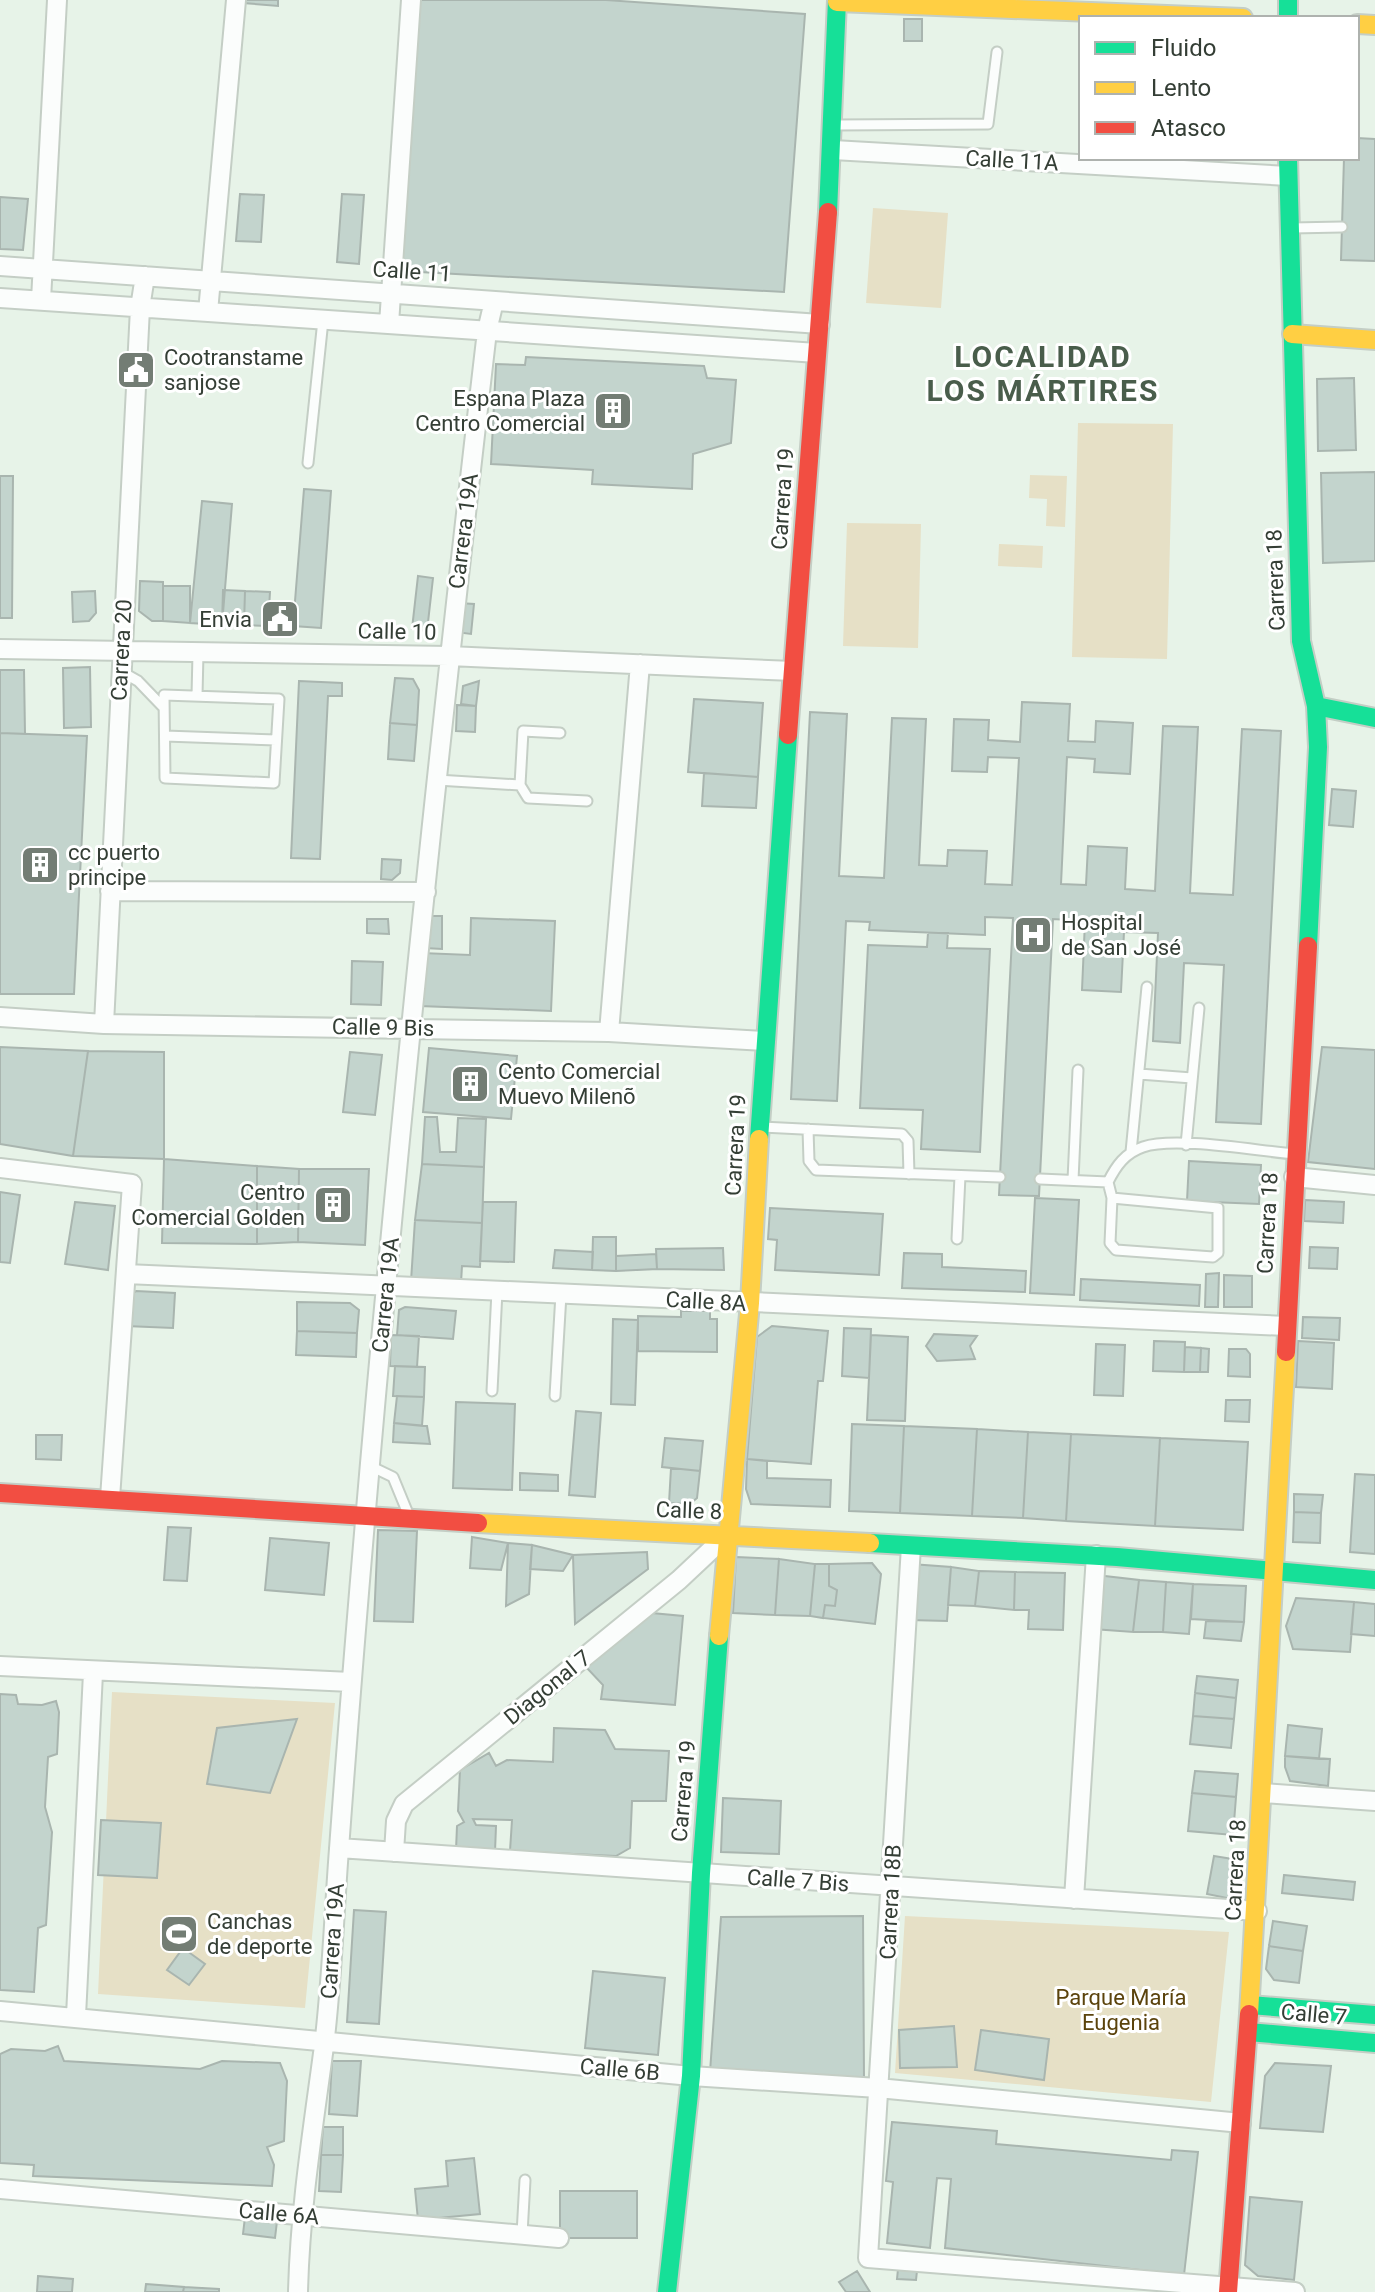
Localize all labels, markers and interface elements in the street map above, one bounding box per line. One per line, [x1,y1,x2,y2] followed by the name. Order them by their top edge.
[1079,16,1359,160] legend
[1151,34,1216,62] text: Fluido
[1151,74,1211,102] text: Lento
[1151,114,1226,142] text: Atasco
[965,146,1060,175] street label: Calle 11A
[372,256,452,287] street label: Calle 11
[927,339,1159,408] district label: LOCALIDAD LOS MÁRTIRES
[164,345,303,395] place label: Cootranstame sanjose
[115,349,157,391] public building icon: Cootranstame sanjose
[415,386,585,436] place label: Espana Plaza Centro Comercial
[592,390,634,432] building icon: Espana Plaza Centro Comercial
[766,447,799,551] street label: Carrera 19
[444,471,483,590] street label: Carrera 19A
[1261,529,1290,631] street label: Carrera 18
[259,598,301,640] public building icon: Envia
[106,599,137,702] street label: Carrera 20
[199,607,252,632] place label: Envia
[357,618,437,645] street label: Calle 10
[68,840,160,890] place label: cc puerto principe
[19,844,61,886] building icon: cc puerto principe
[1061,910,1181,960] place label: Hospital de San José
[1012,914,1054,956] hospital icon: Hospital de San José
[332,1014,434,1041] street label: Calle 9 Bis
[498,1059,660,1109] place label: Cento Comercial Muevo Milenõ
[449,1063,491,1105] building icon: Cento Comercial Muevo Milenõ
[720,1094,751,1197] street label: Carrera 19
[1252,1172,1283,1275] street label: Carrera 18
[131,1180,305,1230] place label: Centro Comercial Golden
[312,1184,354,1226] building icon: Centro Comercial Golden
[367,1235,404,1354] street label: Carrera 19A
[665,1287,748,1316] street label: Calle 8A
[655,1497,723,1524] street label: Calle 8
[499,1645,596,1730] street label: Diagonal 7
[667,1739,700,1843] street label: Carrera 19
[1220,1819,1251,1922] street label: Carrera 18
[875,1844,906,1960] street label: Carrera 18B
[746,1864,850,1897] street label: Calle 7 Bis
[316,1882,349,2000] street label: Carrera 19A
[207,1909,312,1959] place label: Canchas de deporte
[158,1913,200,1955] sports icon: Canchas de deporte
[1056,1985,1186,2035] park label: Parque María Eugenia
[1280,1999,1348,2030] street label: Calle 7
[579,2054,661,2085] street label: Calle 6B
[238,2198,321,2230] street label: Calle 6A

